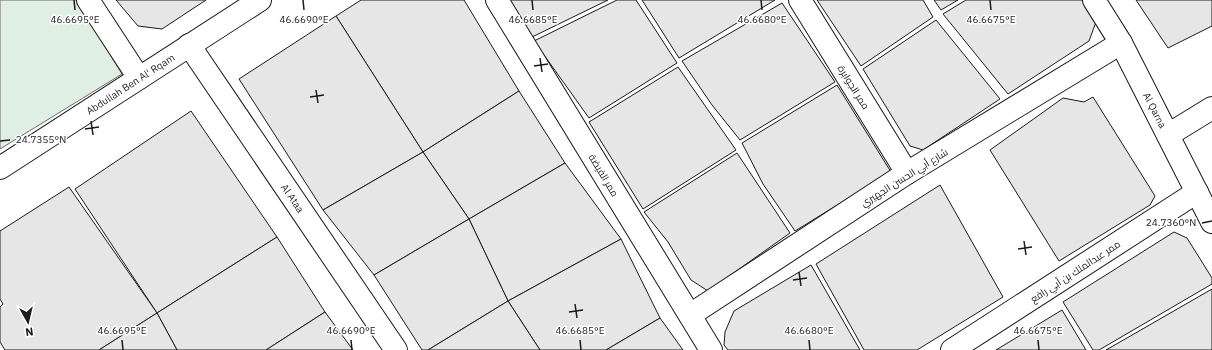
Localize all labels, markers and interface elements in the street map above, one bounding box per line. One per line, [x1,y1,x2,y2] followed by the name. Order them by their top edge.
[50,13,100,26] text: 46.6695°E
[279,13,329,26] text: 46.6690°E
[508,13,558,26] text: 46.6685°E
[737,13,787,26] text: 46.6680°E
[966,13,1016,26] text: 46.6675°E
[84,51,177,118] street label: Abdullah Ben Al' Rqam
[835,63,872,112] street label: ممر الجوابرة
[1140,90,1169,131] street label: Al Qarna
[16,133,66,146] text: 24.7355°N
[858,145,951,210] street label: شارع أبي الحسن الجهيري
[586,151,621,199] street label: ممر الفيضة
[278,181,307,216] street label: Al Ataa
[1146,216,1196,229] text: 24.7360°N
[1028,237,1123,306] street label: ممر عبدالملك بن أبي رافع
[8,302,48,342] north arrow
[24,324,34,339] text: N
[97,324,147,337] text: 46.6695°E
[326,324,376,337] text: 46.6690°E
[555,324,605,337] text: 46.6685°E
[784,324,834,337] text: 46.6680°E
[1013,324,1063,337] text: 46.6675°E

